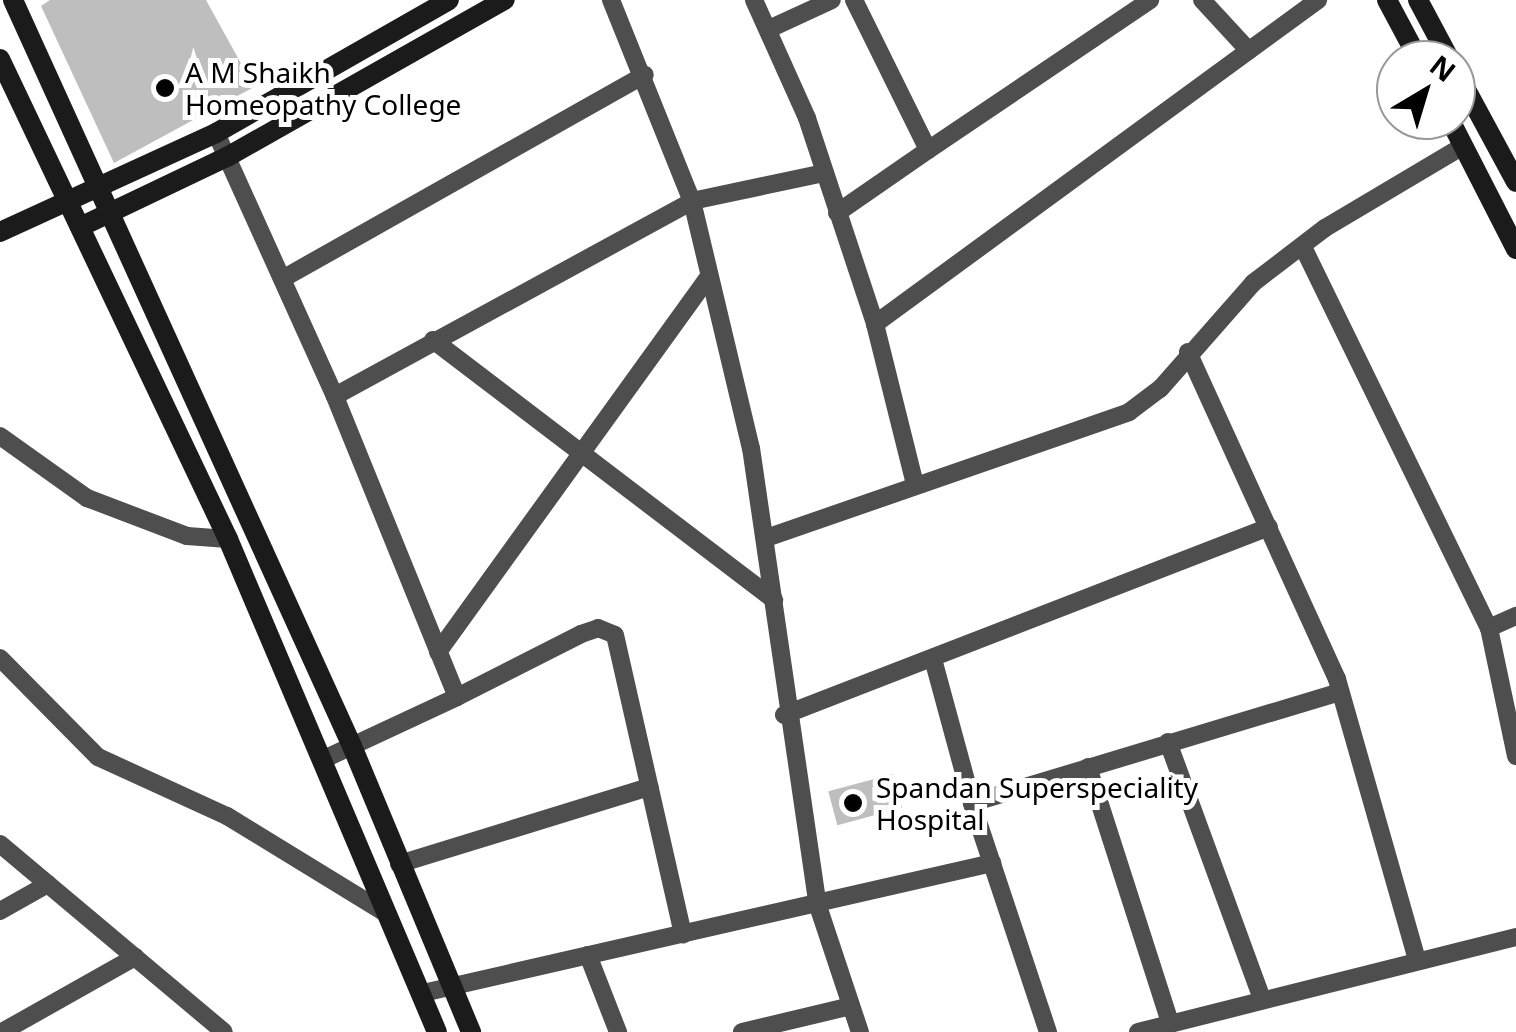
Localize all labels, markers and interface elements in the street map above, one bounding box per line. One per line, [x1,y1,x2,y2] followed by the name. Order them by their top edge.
[1376,40,1476,140] north arrow
[1423,46,1464,90] text: N
[185,55,461,121] place label: A M Shaikh Homeopathy College
[154,77,176,99] marker: A M Shaikh Homeopathy College
[876,770,1198,836] place label: Spandan Superspeciality Hospital
[840,790,866,816] marker: Spandan Superspeciality Hospital

